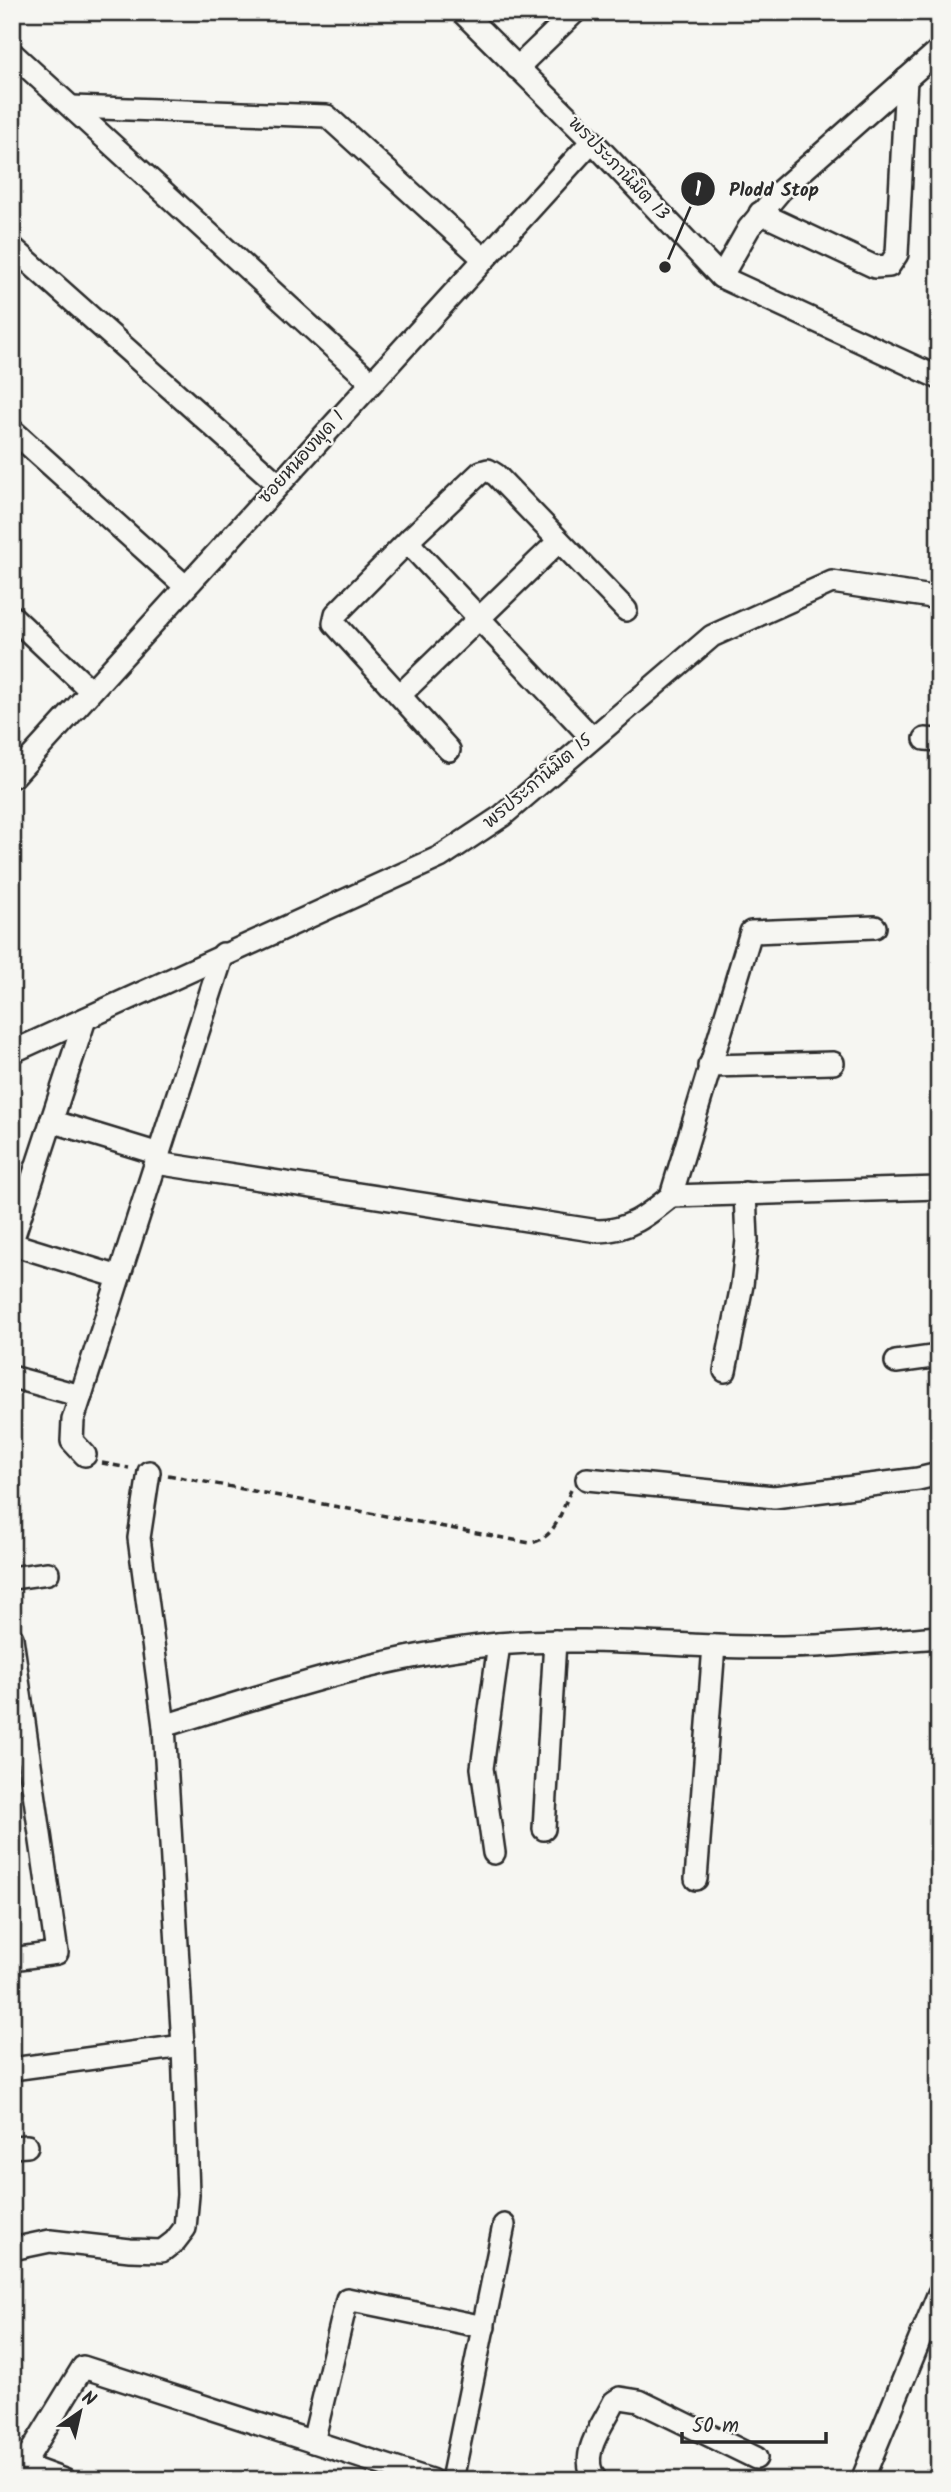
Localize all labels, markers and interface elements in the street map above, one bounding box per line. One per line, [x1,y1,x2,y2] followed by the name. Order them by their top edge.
[560,110,676,228] street label: พรประภานิมิต 13
[680,169,833,209] callout: Plodd Stop
[695,174,702,207] text: 1
[729,176,819,206] text: Plodd Stop
[252,404,352,512] street label: ซอยหนองพุด 1
[477,727,600,837] street label: พรประภานิมิต 15
[46,2376,116,2446] north arrow
[75,2384,102,2415] text: N
[682,2401,825,2445] scale bar
[692,2410,739,2443] text: 50 m

